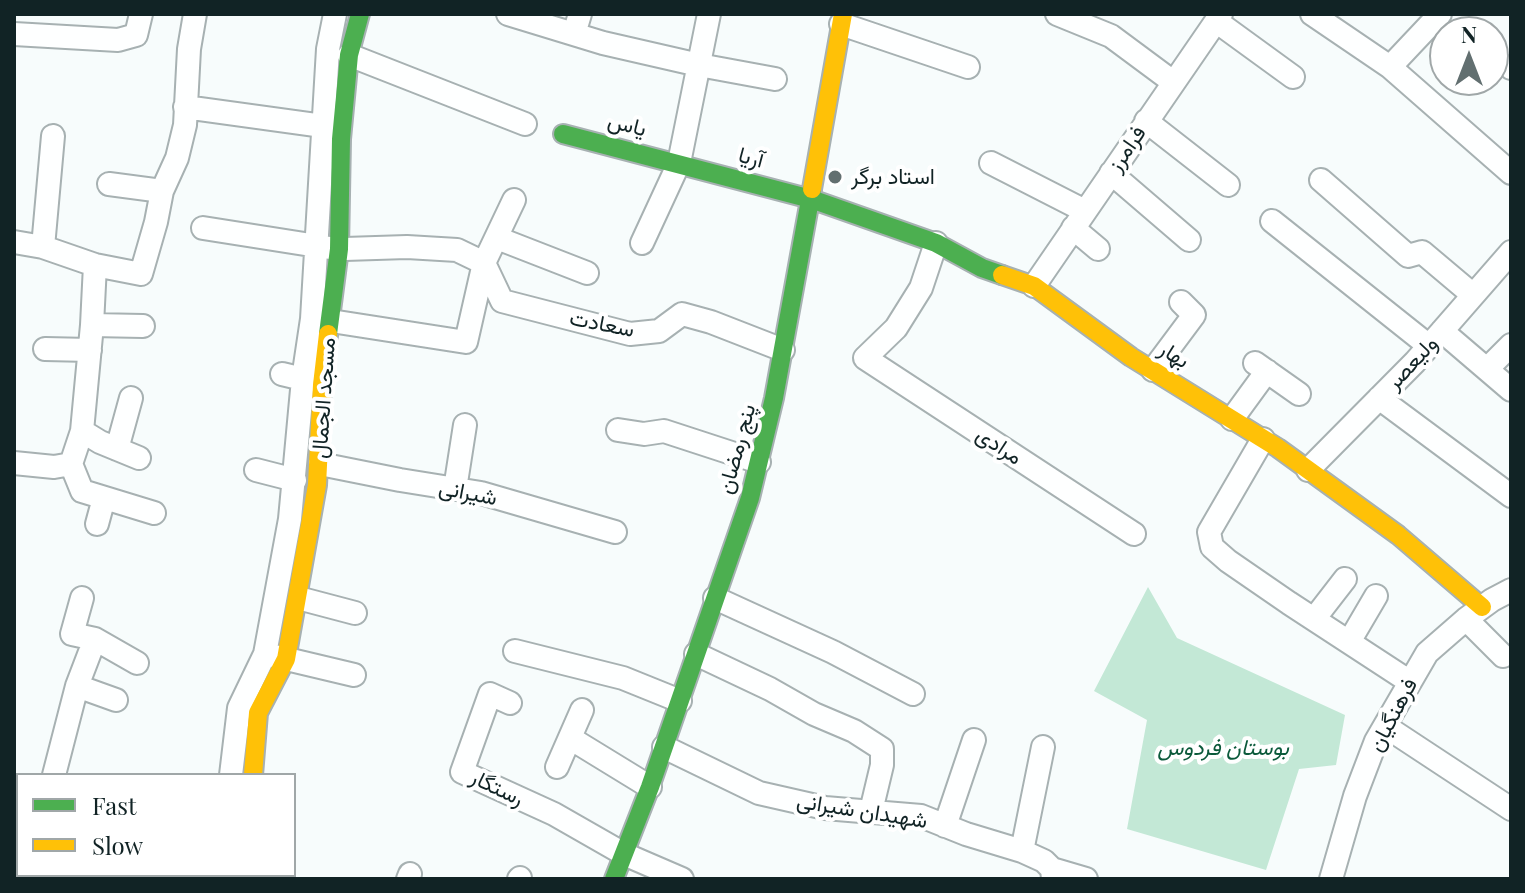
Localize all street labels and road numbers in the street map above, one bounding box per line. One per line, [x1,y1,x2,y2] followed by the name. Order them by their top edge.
[605,108,649,142] street label: یاس
[1102,121,1152,177] street label: فرامرز
[735,142,767,174] street label: آریا
[567,305,637,343] street label: سعادت
[1380,331,1444,395] street label: ولیعصر
[1154,336,1194,374] street label: بهار
[307,337,341,459] street label: مسجد الجمال
[712,401,762,497] street label: پنج رمضان
[971,421,1027,471] street label: مرادی
[437,474,499,512] street label: شیرانی
[1363,674,1423,756] street label: فرهنگیان
[466,764,528,812] street label: رستگار
[795,788,929,834] street label: شهیدان شیرانی

